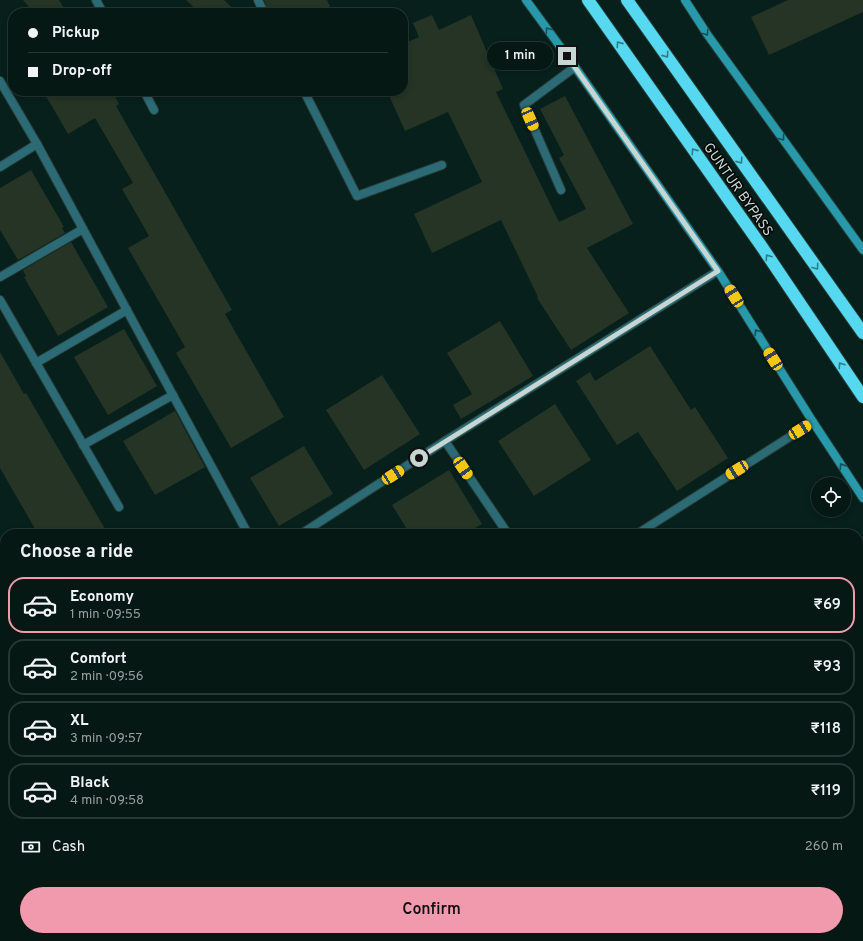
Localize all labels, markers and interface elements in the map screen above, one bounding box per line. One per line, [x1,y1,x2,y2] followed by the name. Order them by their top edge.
[52,24,100,43] text: Pickup
[546,27,553,34] one-way arrow
[701,28,708,35] one-way arrow
[487,42,553,70] callout: 1 min
[617,42,624,49] one-way arrow
[558,47,576,65] route end
[505,48,535,64] text: 1 min
[661,50,668,57] one-way arrow
[52,62,112,81] text: Drop-off
[520,106,540,132] car
[777,134,785,141] one-way arrow
[699,140,776,240] street label: GUNTUR BYPASS
[692,148,699,155] one-way arrow
[735,157,743,164] one-way arrow
[765,254,773,261] one-way arrow
[811,263,819,270] one-way arrow
[723,283,745,309] car
[754,329,761,336] one-way arrow
[762,346,784,372] car
[838,362,846,369] one-way arrow
[787,419,813,441] car
[410,449,428,467] route start
[451,455,475,481] car
[724,459,750,481] car
[380,463,406,487] car
[839,463,846,470] one-way arrow
[811,477,851,517] map controls
[811,477,851,517] button: locate
[20,541,133,564] text: Choose a ride
[22,587,58,623] icon: car
[70,588,134,607] text: Economy
[813,596,841,615] text: ₹69
[70,607,141,623] text: 1 min · 09:55
[22,649,58,685] icon: car
[70,650,127,669] text: Comfort
[813,658,841,677] text: ₹93
[70,669,144,685] text: 2 min · 09:56
[22,711,58,747] icon: car
[70,712,88,731] text: XL
[810,720,841,739] text: ₹118
[70,731,142,747] text: 3 min · 09:57
[22,773,58,809] icon: car
[70,774,110,793] text: Black
[810,782,841,801] text: ₹119
[70,793,144,809] text: 4 min · 09:58
[20,836,42,858] icon: cash
[52,838,85,857] text: Cash
[805,839,843,855] text: 260 m
[20,887,843,933] button: Confirm

